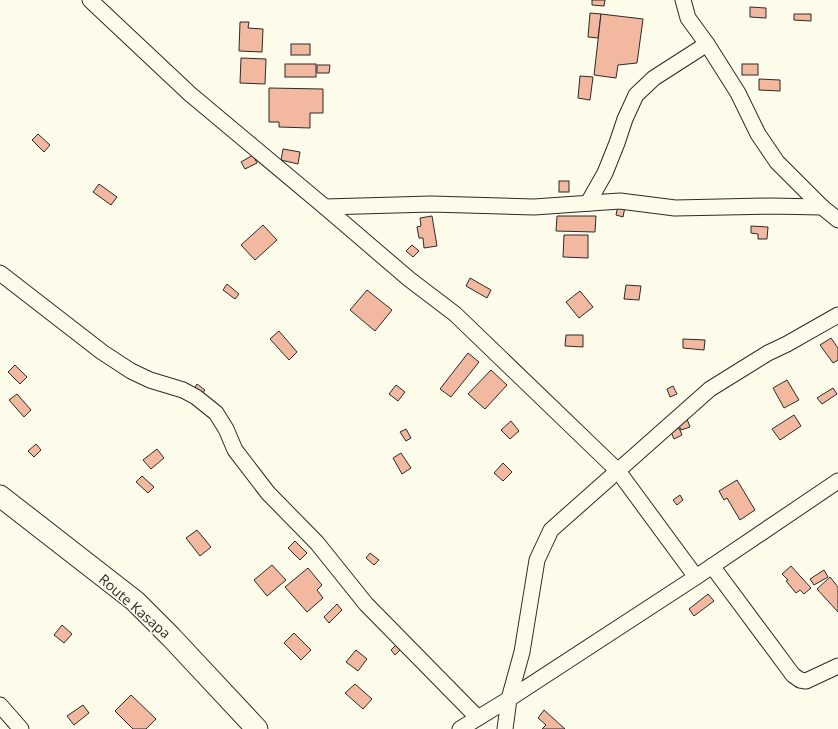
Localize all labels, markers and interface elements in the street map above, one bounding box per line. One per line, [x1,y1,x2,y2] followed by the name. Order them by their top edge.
[95,570,175,642] street label: Route Kasapa

